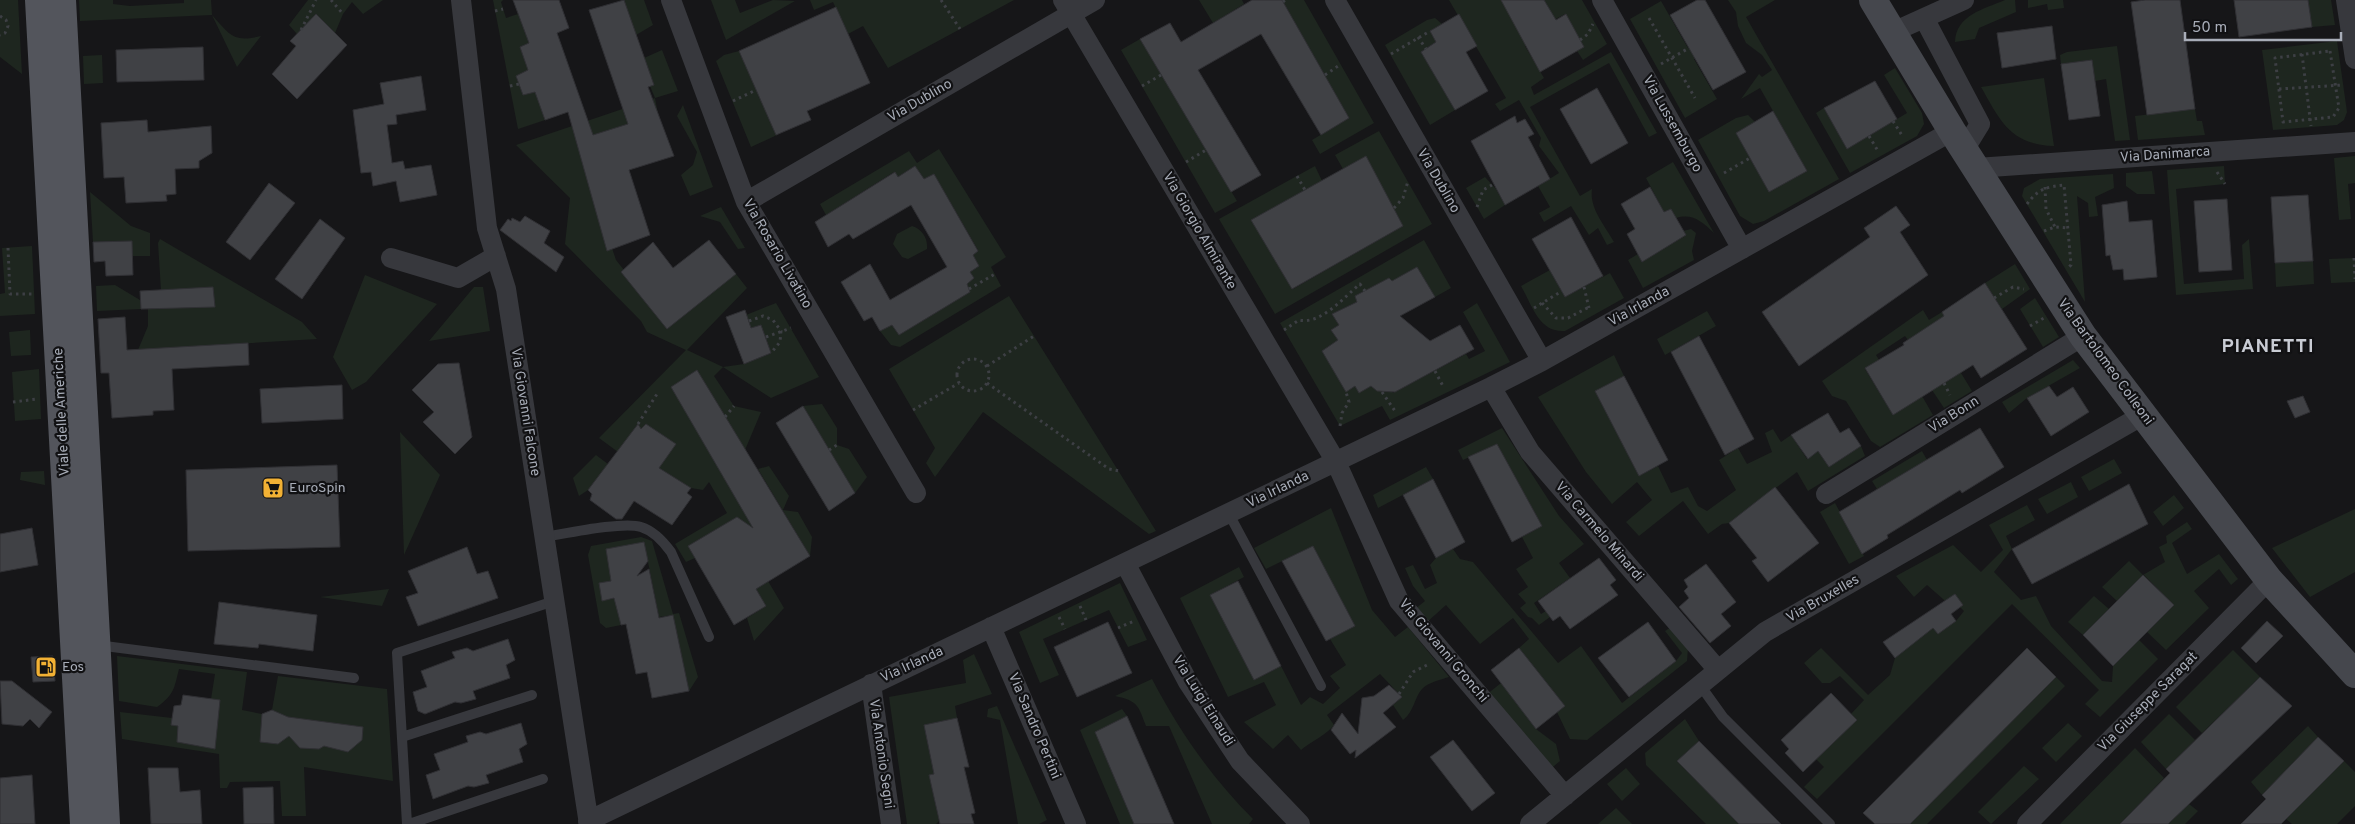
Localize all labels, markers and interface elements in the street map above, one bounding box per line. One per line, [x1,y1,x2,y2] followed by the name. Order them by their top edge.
[2185,10,2341,42] scale bar
[2192,19,2227,38] text: 50 m
[1638,73,1706,176] street label: Via Lussemburgo
[885,76,955,126] street label: Via Dublino
[2119,143,2211,167] street label: Via Danimarca
[1413,146,1463,216] street label: Via Dublino
[1158,169,1240,293] street label: Via Giorgio Almirante
[739,196,815,312] street label: Via Rosario Livatino
[1605,283,1673,331] street label: Via Irlanda
[2053,295,2157,429] street label: Via Bartolomeo Colleoni
[2221,335,2315,359] district label: PIANETTI
[50,347,74,477] street label: Viale delle Americhe
[506,347,544,477] street label: Via Giovanni Falcone
[1926,393,1982,437] street label: Via Bonn
[1244,468,1312,512] street label: Via Irlanda
[261,476,285,500] supermarket icon: EuroSpin
[1551,479,1647,585] street label: Via Carmelo Minardi
[289,480,346,497] place label: EuroSpin
[1783,571,1863,627] street label: Via Bruxelles
[1395,596,1491,706] street label: Via Giovanni Gronchi
[878,643,946,687] street label: Via Irlanda
[2094,648,2202,756] street label: Via Giuseppe Saragat
[1168,652,1238,750] street label: Via Luigi Einaudi
[34,655,58,679] fuel station icon: Eos
[62,659,84,676] place label: Eos
[1004,670,1064,782] street label: Via Sandro Pertini
[865,698,897,810] street label: Via Antonio Segni

